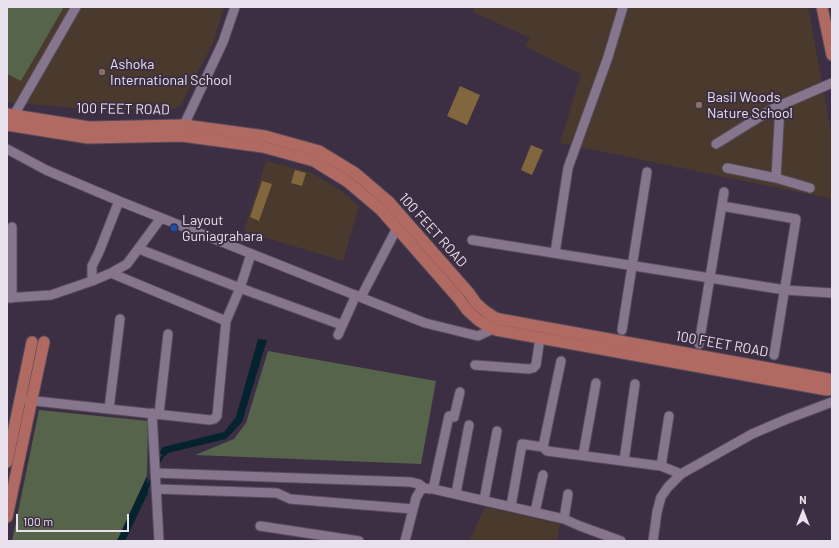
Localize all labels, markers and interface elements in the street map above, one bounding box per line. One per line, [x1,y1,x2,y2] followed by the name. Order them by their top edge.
[110,56,232,88] place label: Ashoka International School
[97,67,107,77] marker: Ashoka International School
[707,89,793,122] place label: Basil Woods Nature School
[76,100,170,118] street label: 100 FEET ROAD
[694,100,704,110] marker: Basil Woods Nature School
[395,190,471,270] street label: 100 FEET ROAD
[182,212,263,244] place label: Layout Guniagrahara
[169,223,179,233] marker: Layout Guniagrahara
[674,328,770,360] street label: 100 FEET ROAD
[783,492,823,532] north arrow
[799,493,807,506] text: N
[18,506,131,532] scale bar
[23,514,53,528] text: 100 m

